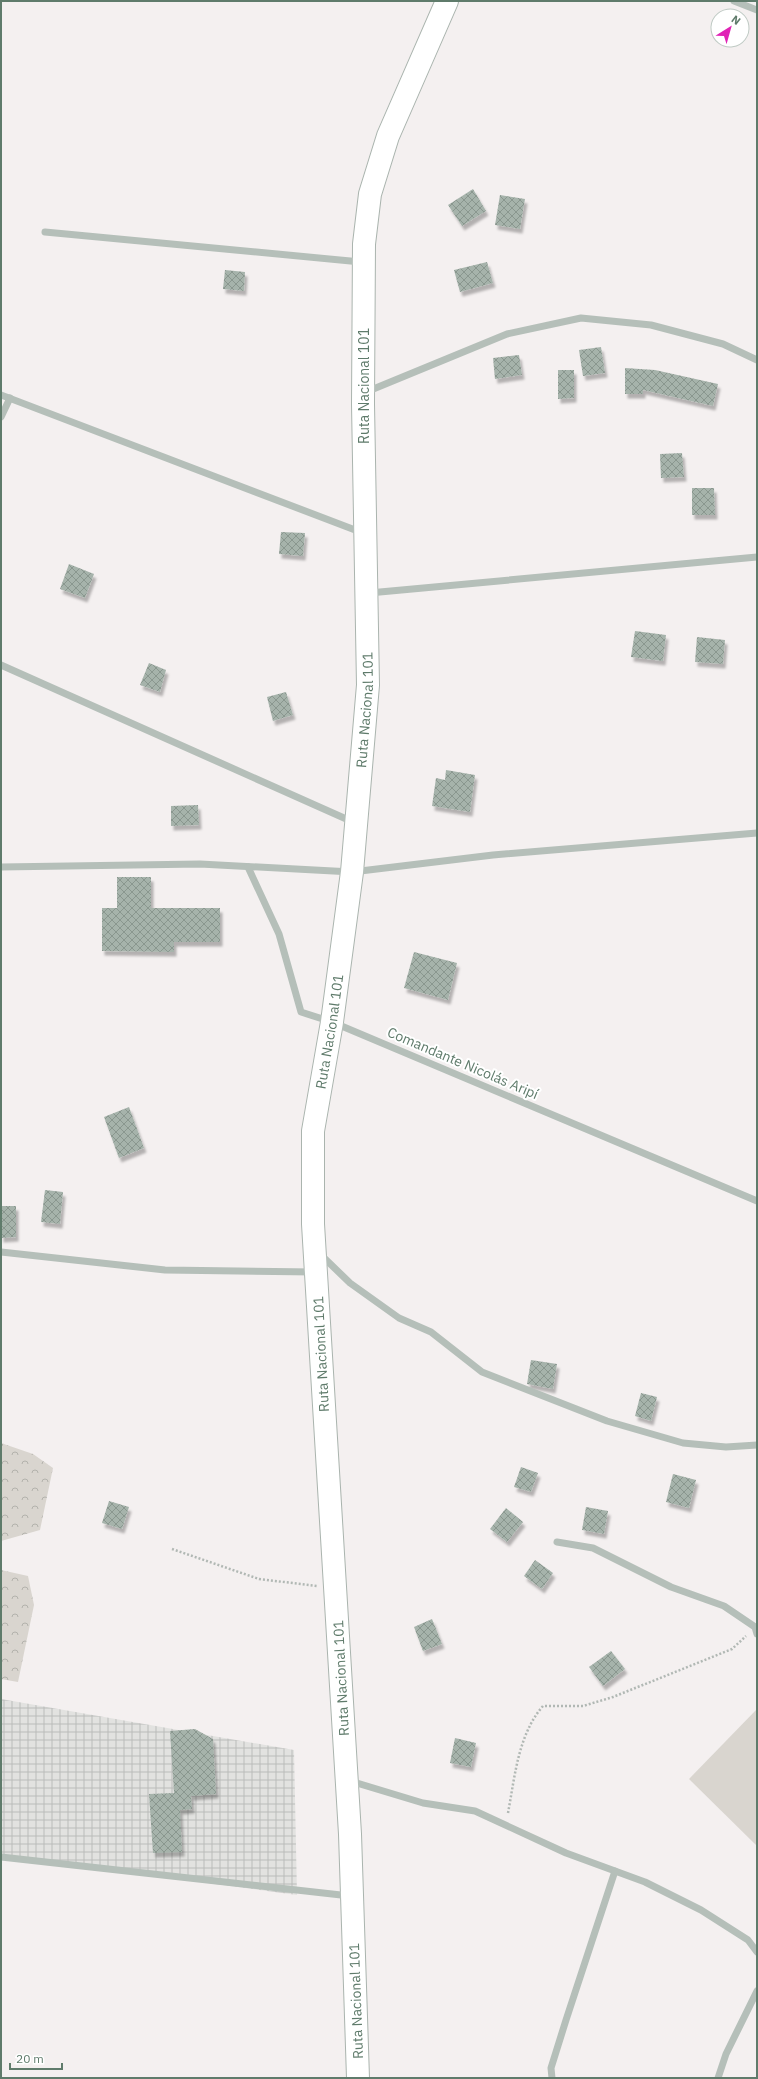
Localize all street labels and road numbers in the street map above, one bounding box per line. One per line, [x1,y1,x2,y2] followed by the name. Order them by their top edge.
[355,328,373,444] street label: Ruta Nacional 101
[352,652,377,768] street label: Ruta Nacional 101
[311,973,347,1091] street label: Ruta Nacional 101
[385,1023,542,1103] street label: Comandante Nicolás Aripí
[309,1296,333,1412] street label: Ruta Nacional 101
[329,1620,353,1736] street label: Ruta Nacional 101
[345,1943,367,2059] street label: Ruta Nacional 101

